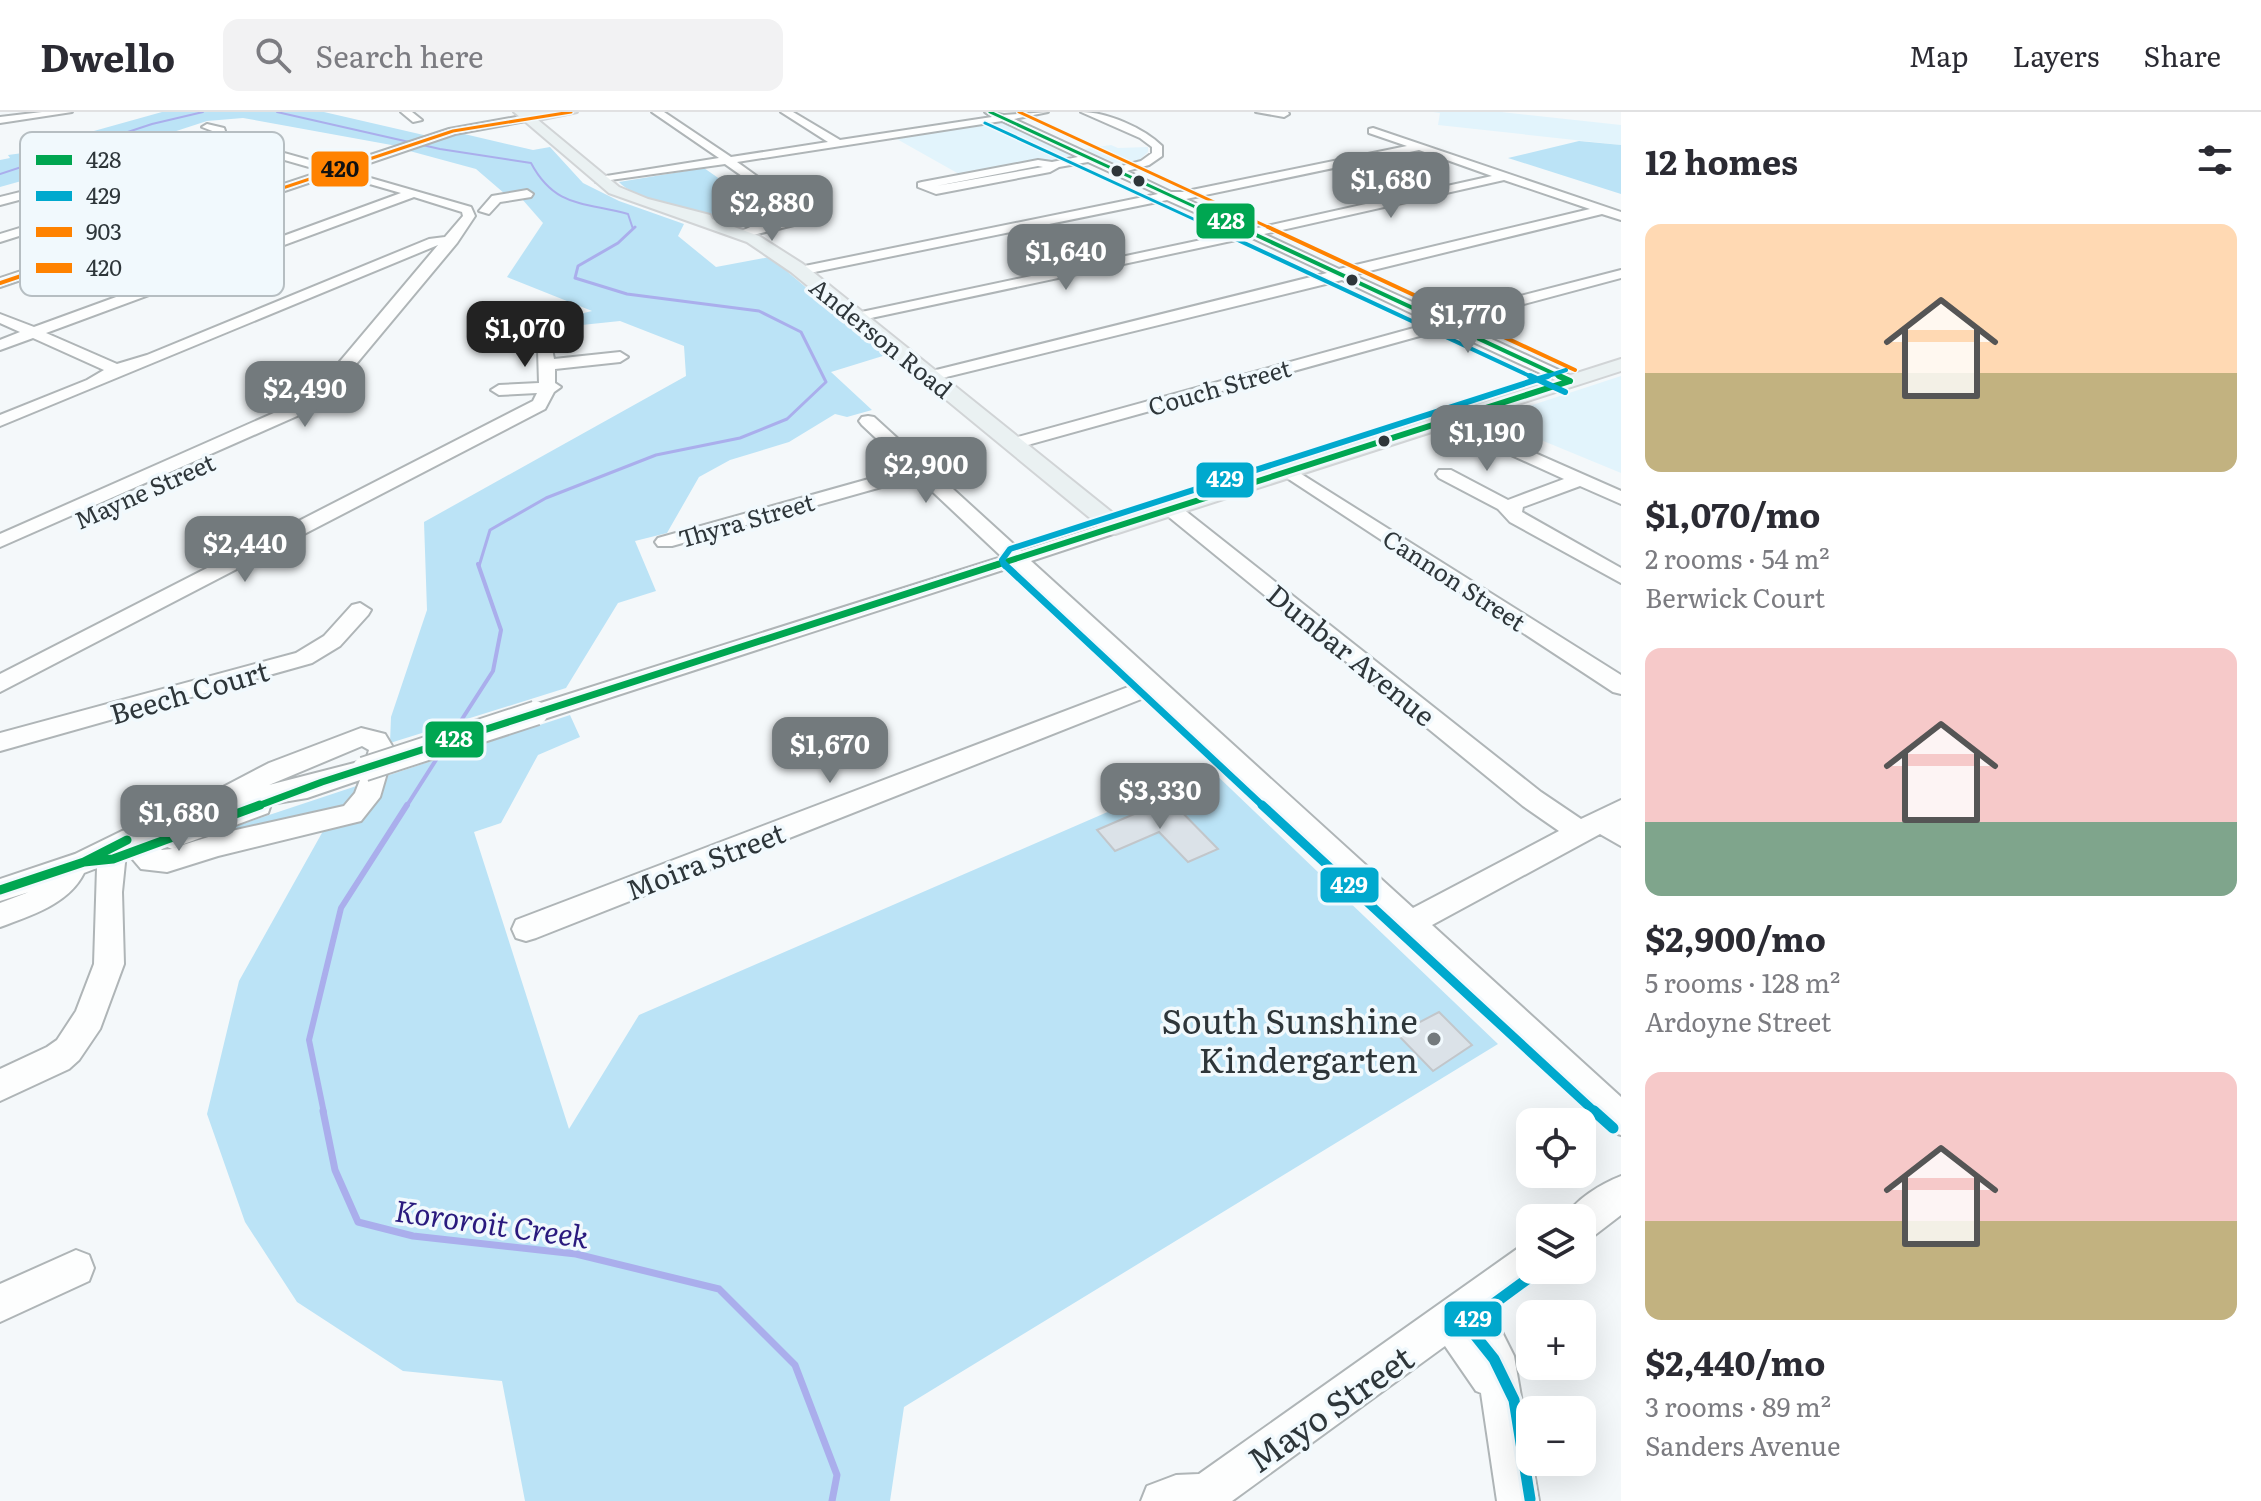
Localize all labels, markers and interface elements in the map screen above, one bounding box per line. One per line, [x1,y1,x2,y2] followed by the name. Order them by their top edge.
[223,19,783,91] search box
[40,27,175,84] text: Dwello
[251,33,295,77] icon: search
[315,33,484,77] text: Search here
[1909,34,1968,76] text: Map
[2012,34,2099,76] text: Layers
[2143,34,2221,76] text: Share
[20,132,284,296] legend
[1645,135,1798,185] text: 12 homes
[2193,138,2237,182] icon: filters
[86,142,121,175] text: 428
[310,150,370,188] line badge: 420
[321,151,359,184] text: 420
[1326,152,1456,220] pin: $1,680
[1350,158,1432,197] text: $1,680
[1109,163,1125,179] unlabelled marker
[1131,173,1147,189] unlabelled marker
[707,175,837,243] pin: $2,880
[86,178,121,211] text: 429
[730,181,814,220] text: $2,880
[1195,202,1256,240] line badge: 428
[1207,203,1245,236] text: 428
[86,214,122,247] text: 903
[1001,224,1131,292] pin: $1,640
[1025,230,1107,269] text: $1,640
[86,250,122,283] text: 420
[803,268,961,406] street label: Anderson Road
[1344,272,1360,288] unlabelled marker
[1869,276,2013,420] icon: home
[1403,287,1533,355] pin: $1,770
[1429,293,1507,332] text: $1,770
[460,301,590,369] pin: $1,070
[485,307,565,346] text: $1,070
[1143,349,1295,423] street label: Couch Street
[240,361,370,429] pin: $2,490
[263,367,347,406] text: $2,490
[1422,405,1552,473] pin: $1,190
[1449,411,1525,450] text: $1,190
[1376,433,1392,449] unlabelled marker
[861,437,991,505] pin: $2,900
[68,443,220,537] street label: Mayne Street
[884,443,968,482] text: $2,900
[1195,461,1255,499] line badge: 429
[1206,461,1244,494] text: 429
[674,483,818,555] street label: Thyra Street
[1645,488,1820,538] text: $1,070/mo
[180,516,310,584] pin: $2,440
[1377,520,1533,638] street label: Cannon Street
[203,522,287,561] text: $2,440
[1645,538,1830,577] text: 2 rooms · 54 m²
[1259,573,1445,735] street label: Dunbar Avenue
[1645,577,1825,616] text: Berwick Court
[105,648,274,734] street label: Beech Court
[1869,700,2013,844] icon: home
[765,717,895,785] pin: $1,670
[424,720,485,759] line badge: 428
[435,721,473,754] text: 428
[790,723,870,762] text: $1,670
[1095,763,1225,831] pin: $3,330
[1119,769,1201,808] text: $3,330
[114,785,244,853] pin: $1,680
[138,791,220,830] text: $1,680
[619,810,791,910] street label: Moira Street
[1319,866,1380,904] line badge: 429
[1330,867,1368,900] text: 429
[1645,912,1826,962] text: $2,900/mo
[1645,962,1840,1001] text: 5 rooms · 128 m²
[1161,994,1418,1083] place label: South Sunshine Kindergarten
[1645,1001,1831,1040] text: Ardoyne Street
[1425,1030,1443,1048] marker: South Sunshine Kindergarten
[1516,1108,1596,1476] map controls
[1516,1108,1596,1188] button: locate
[1869,1124,2013,1268] icon: home
[392,1187,592,1257] water label: Kororoit Creek
[1516,1204,1596,1284] button: layers
[1443,1300,1503,1338] line badge: 429
[1516,1300,1596,1380] button: +
[1454,1301,1492,1334] text: 429
[1236,1331,1422,1483] street label: Mayo Street
[1645,1336,1825,1386] text: $2,440/mo
[1645,1386,1831,1425] text: 3 rooms · 89 m²
[1516,1396,1596,1476] button: −
[1645,1425,1841,1464] text: Sanders Avenue

